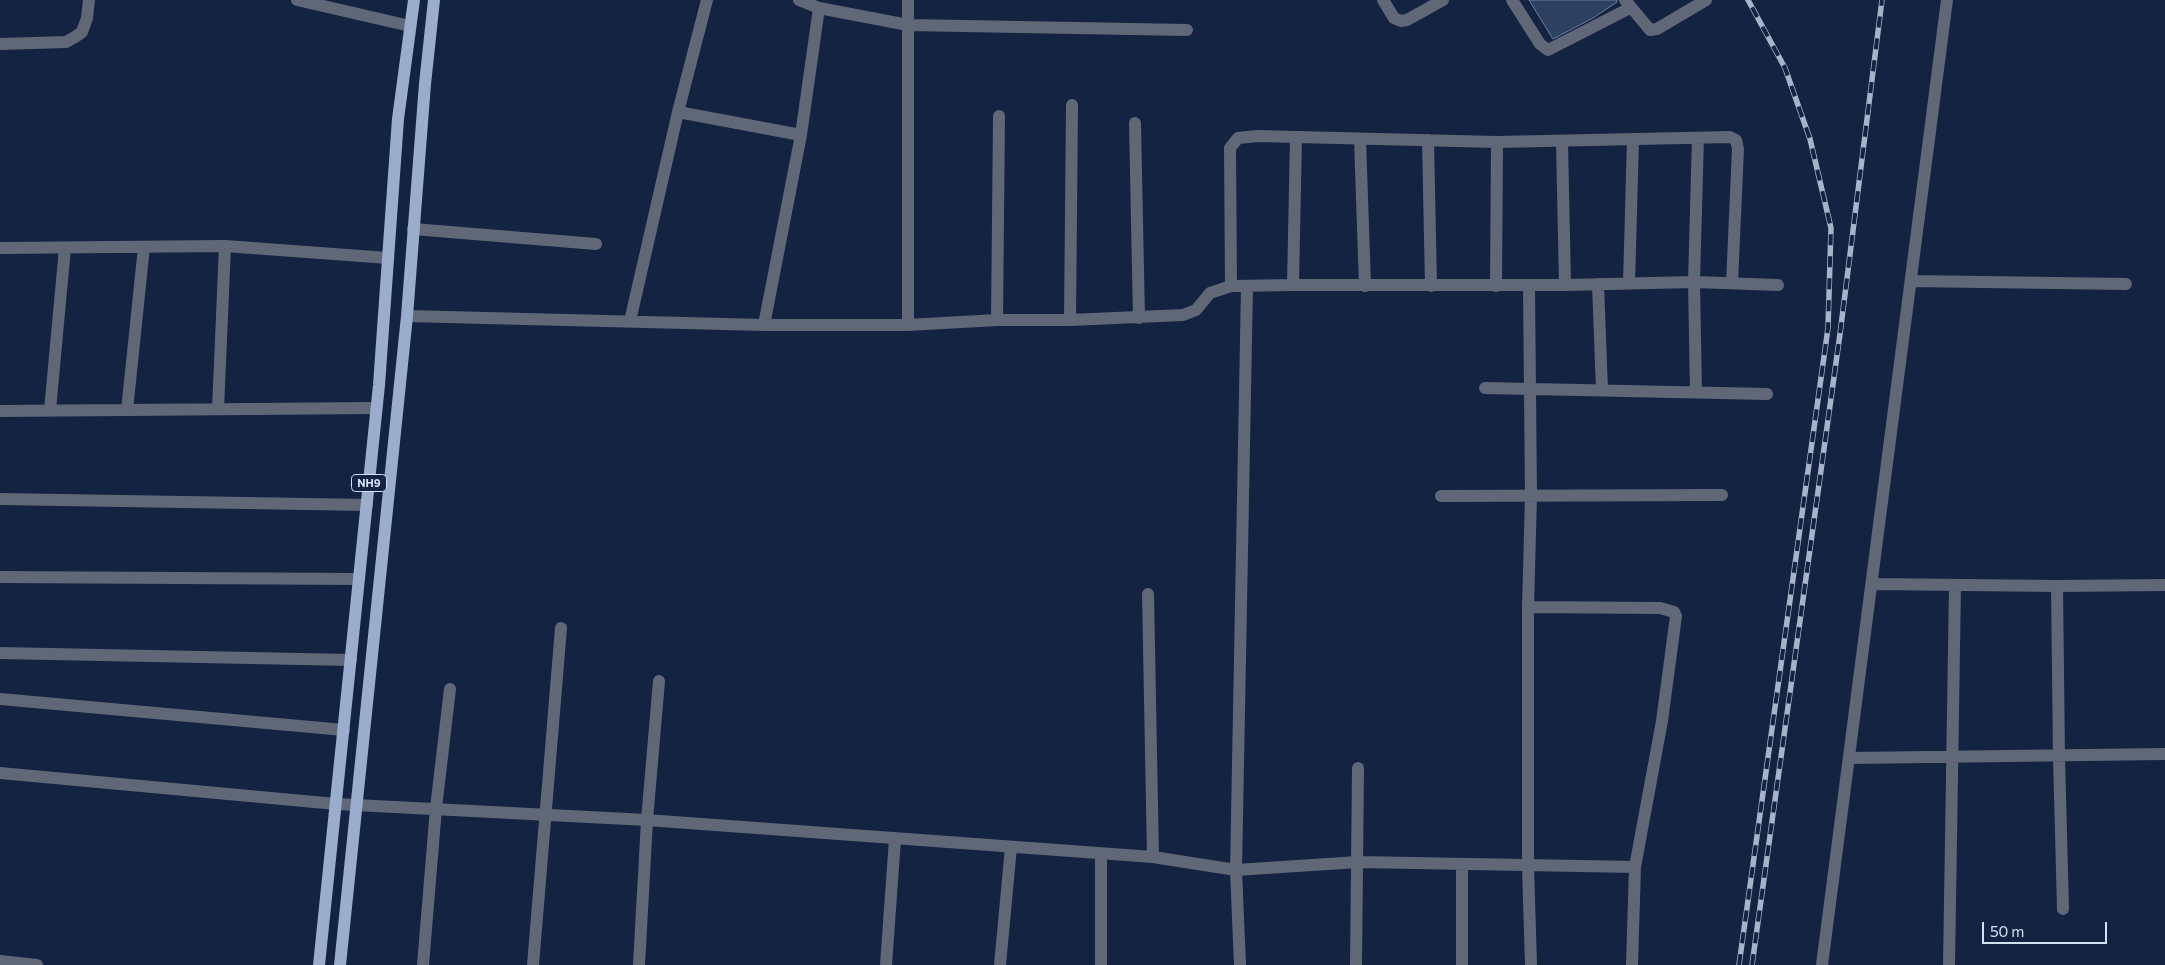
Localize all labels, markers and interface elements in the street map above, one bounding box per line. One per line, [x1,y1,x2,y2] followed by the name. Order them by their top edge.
[352,474,386,492] road number: NH9
[1985,912,2110,944] scale bar
[1990,922,2024,940] text: 50 m

